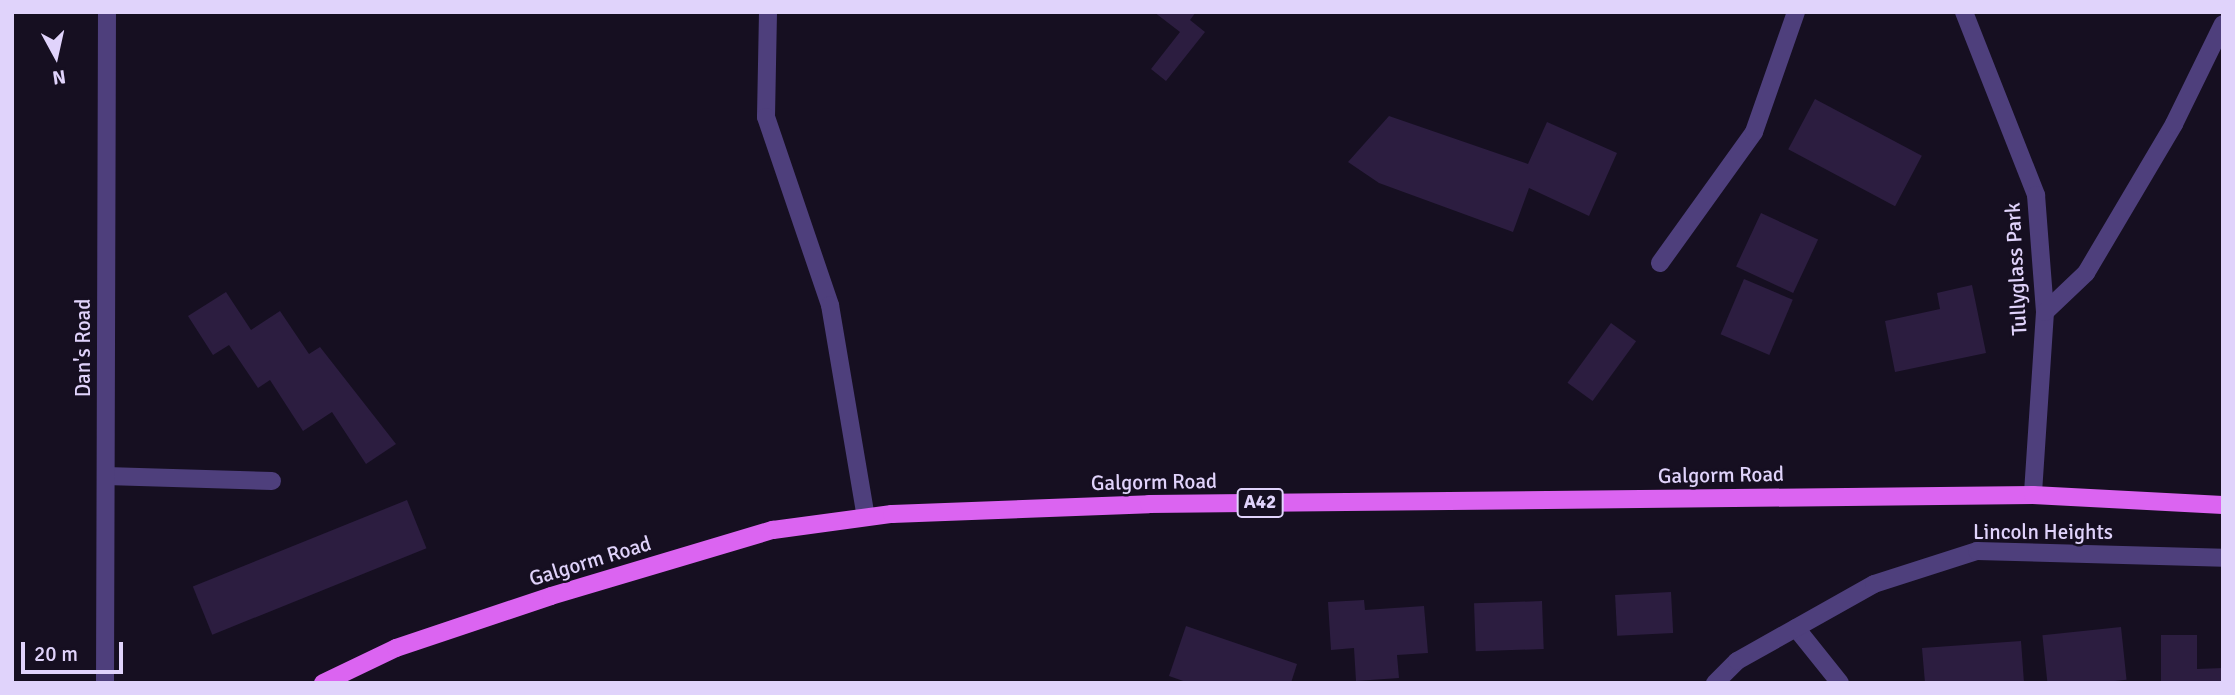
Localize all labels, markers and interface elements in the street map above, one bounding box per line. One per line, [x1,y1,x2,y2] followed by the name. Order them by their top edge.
[21,21,91,91] north arrow
[51,64,67,90] text: N
[2000,202,2032,336] street label: Tullyglass Park
[70,299,96,397] street label: Dan's Road
[1658,461,1784,489] street label: Galgorm Road
[1091,468,1217,496] street label: Galgorm Road
[1236,488,1284,518] road number: A42
[1973,519,2113,545] street label: Lincoln Heights
[526,530,654,592] street label: Galgorm Road
[24,628,126,672] scale bar
[34,641,78,667] text: 20 m

